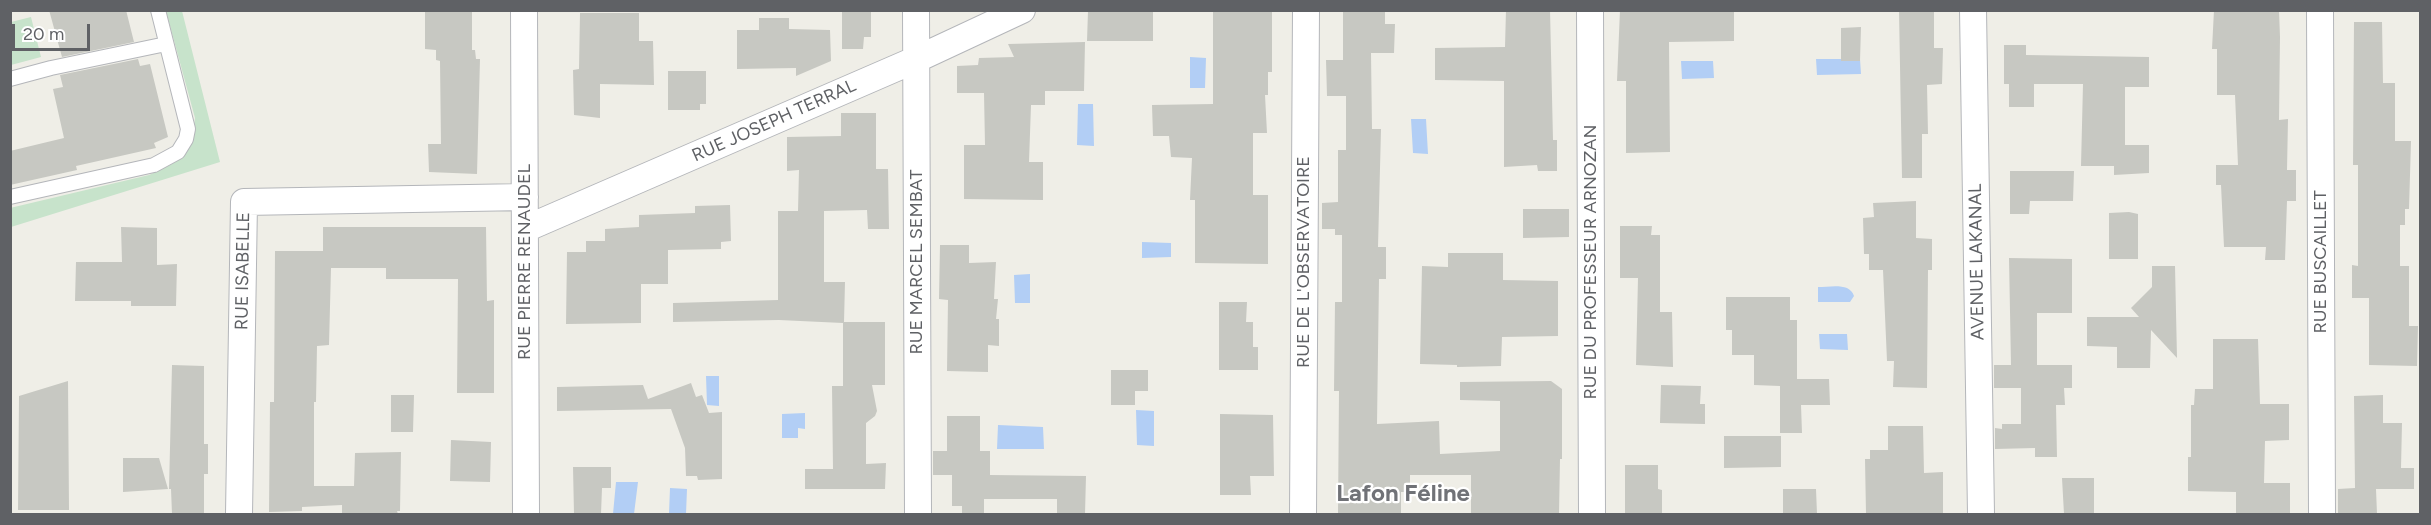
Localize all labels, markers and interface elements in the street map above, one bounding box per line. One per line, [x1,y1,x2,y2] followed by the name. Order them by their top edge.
[15,12,93,50] scale bar
[23,23,64,45] text: 20 m
[689,75,859,167] street label: RUE JOSEPH TERRAL
[1580,125,1602,399] street label: RUE DU PROFESSEUR ARNOZAN
[1293,156,1315,368] street label: RUE DE L'OBSERVATOIRE
[514,164,536,360] street label: RUE PIERRE RENAUDEL
[906,169,928,355] street label: RUE MARCEL SEMBAT
[1965,184,1989,340] street label: AVENUE LAKANAL
[2310,190,2332,334] street label: RUE BUSCAILLET
[231,212,255,330] street label: RUE ISABELLE
[1336,480,1470,508] district label: Lafon Féline

